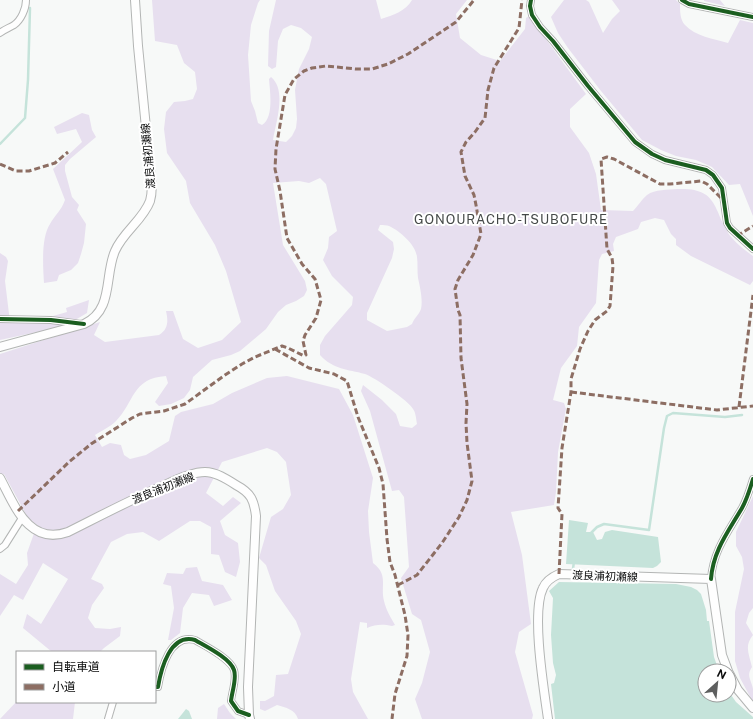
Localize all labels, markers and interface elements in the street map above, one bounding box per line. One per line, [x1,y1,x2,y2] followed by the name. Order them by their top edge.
[139,123,157,189] street label: 渡良浦初瀬線
[414,212,608,227] district label: GONOURACHO-TSUBOFURE
[130,470,196,506] street label: 渡良浦初瀬線
[572,569,638,583] street label: 渡良浦初瀬線
[16,651,156,703] legend
[52,660,100,674] text: 自転車道
[697,663,737,703] north arrow
[715,667,728,681] text: N
[52,680,76,694] text: 小道

